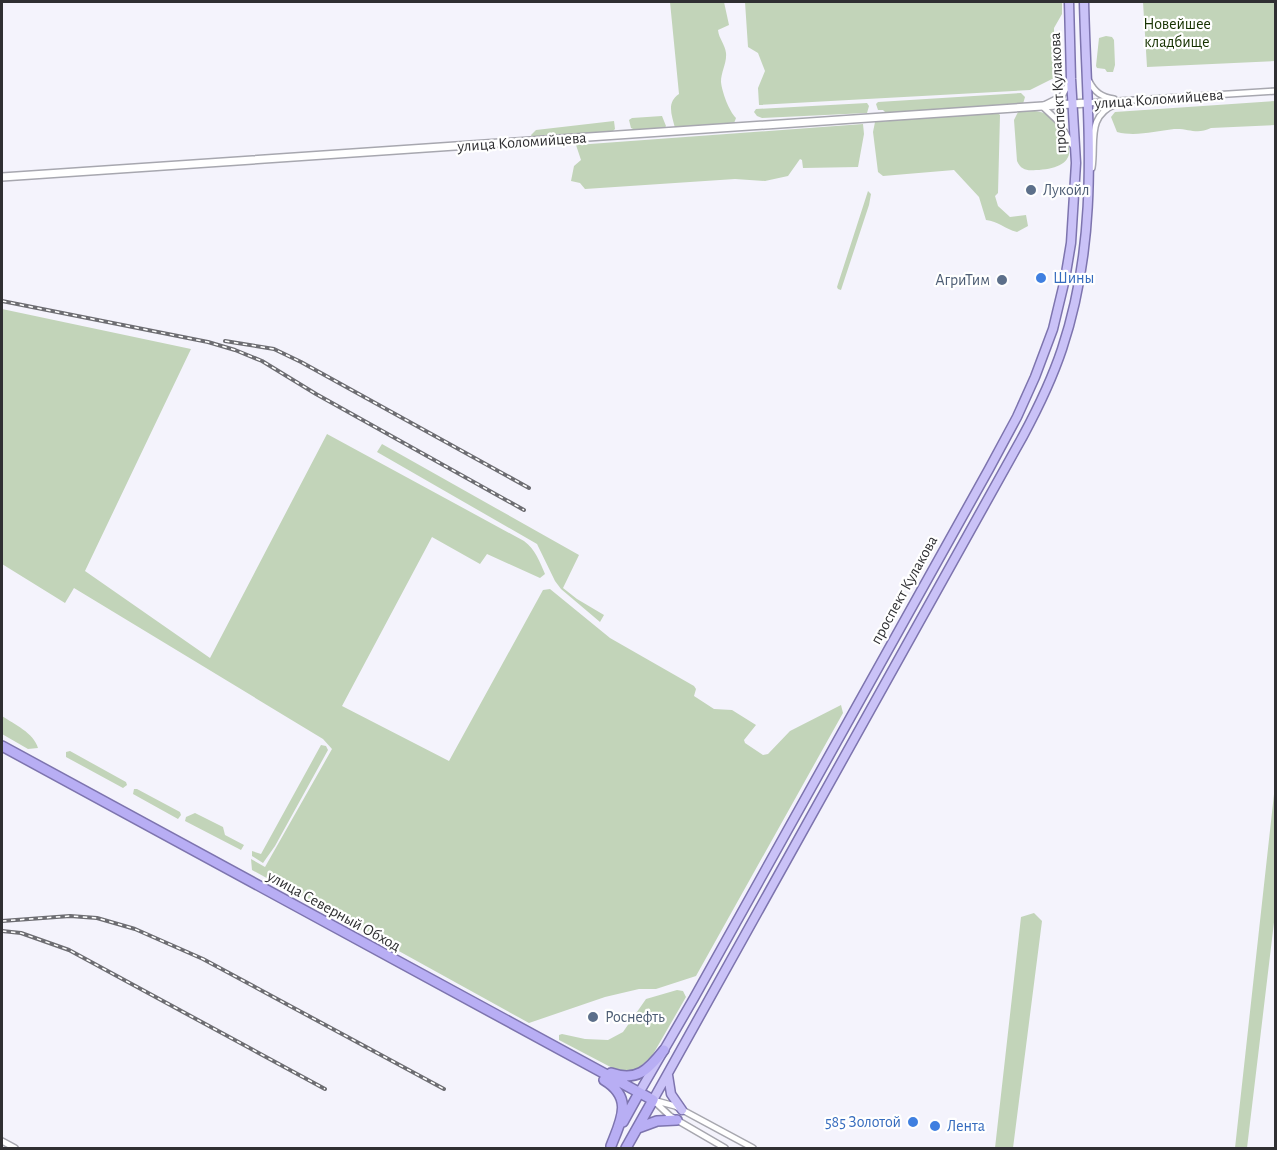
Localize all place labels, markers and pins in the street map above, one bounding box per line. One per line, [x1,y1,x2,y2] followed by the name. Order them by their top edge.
[1043,182,1089,199] place label: Лукойл
[1024,183,1038,197] marker: Лукойл
[1053,270,1094,286] place label: Шины
[1034,271,1048,285] marker: Шины
[935,272,990,288] place label: АгриТим
[995,273,1009,287] marker: АгриТим
[605,1009,665,1025] place label: Роснефть
[586,1010,600,1024] marker: Роснефть
[825,1114,901,1130] place label: 585 Золотой
[906,1115,920,1129] marker: 585 Золотой
[947,1118,985,1134] place label: Лента
[928,1119,942,1133] marker: Лента

